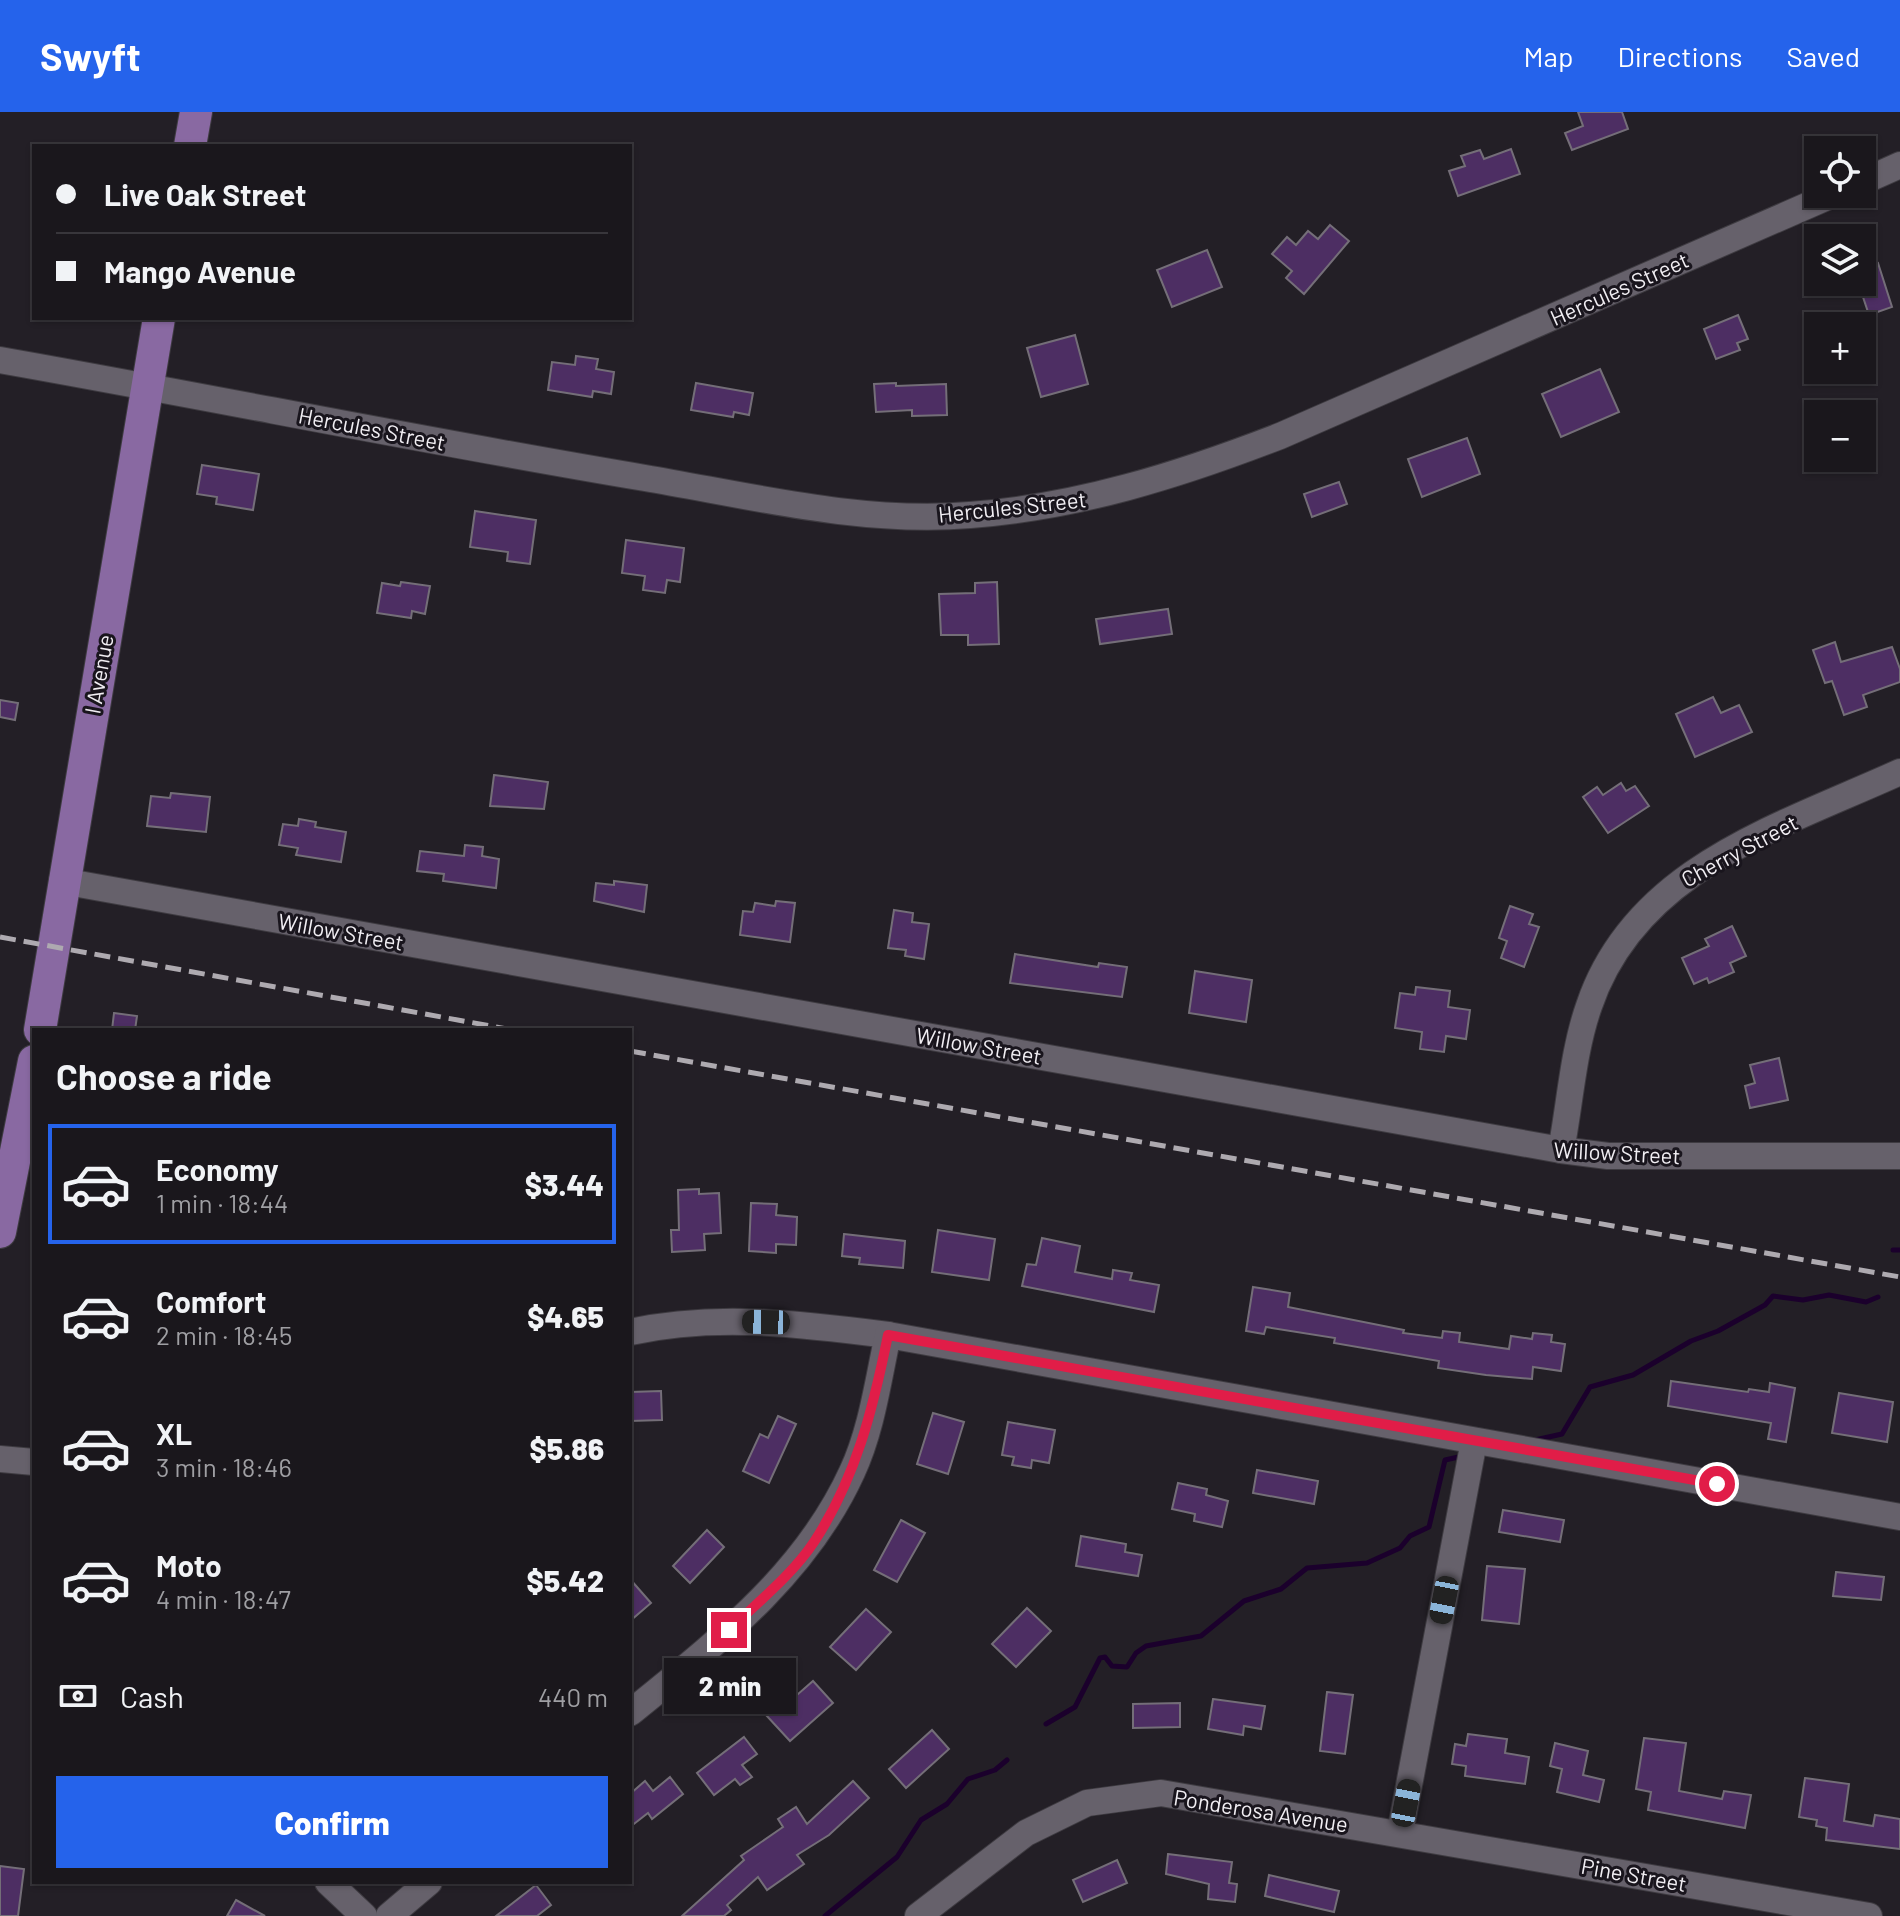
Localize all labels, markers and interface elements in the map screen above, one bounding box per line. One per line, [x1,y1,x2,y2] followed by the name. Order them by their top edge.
[40,33,141,79] text: Swyft
[1524,39,1573,73] text: Map
[1617,39,1743,73] text: Directions
[1787,39,1860,73] text: Saved
[1804,136,1876,472] map controls
[1804,136,1876,208] button: locate
[104,176,306,212] text: Live Oak Street
[1804,224,1876,296] button: layers
[1546,246,1692,330] street label: Hercules Street
[104,253,296,289] text: Mango Avenue
[1804,312,1876,384] button: +
[1804,400,1876,472] button: −
[296,401,448,455] street label: Hercules Street
[937,485,1087,527] street label: Hercules Street
[78,632,118,716] street label: I Avenue
[1676,808,1802,892] street label: Cherry Street
[276,907,406,955] street label: Willow Street
[914,1021,1044,1069] street label: Willow Street
[56,1054,272,1097] text: Choose a ride
[1553,1136,1681,1168] street label: Willow Street
[60,1148,132,1220] icon: car
[156,1151,279,1187] text: Economy
[525,1166,604,1202] text: $3.44
[156,1187,288,1218] text: 1 min · 18:44
[60,1280,132,1352] icon: car
[156,1283,266,1319] text: Comfort
[527,1298,604,1334] text: $4.65
[742,1310,790,1334] car
[156,1319,292,1350] text: 2 min · 18:45
[60,1412,132,1484] icon: car
[156,1415,192,1451] text: XL
[529,1430,604,1466] text: $5.86
[156,1451,292,1482] text: 3 min · 18:46
[1699,1466,1735,1502] route start
[60,1544,132,1616] icon: car
[156,1547,222,1583] text: Moto
[527,1562,604,1598] text: $5.42
[1428,1574,1460,1626] car
[156,1583,291,1614] text: 4 min · 18:47
[711,1612,747,1648] route end
[663,1658,795,1714] callout: 2 min
[699,1670,761,1701] text: 2 min
[56,1674,100,1718] icon: cash
[120,1678,184,1714] text: Cash
[538,1681,608,1712] text: 440 m
[56,1776,608,1868] button: Confirm
[1390,1777,1422,1829] car
[1172,1783,1350,1837] street label: Ponderosa Avenue
[1579,1852,1689,1896] street label: Pine Street

